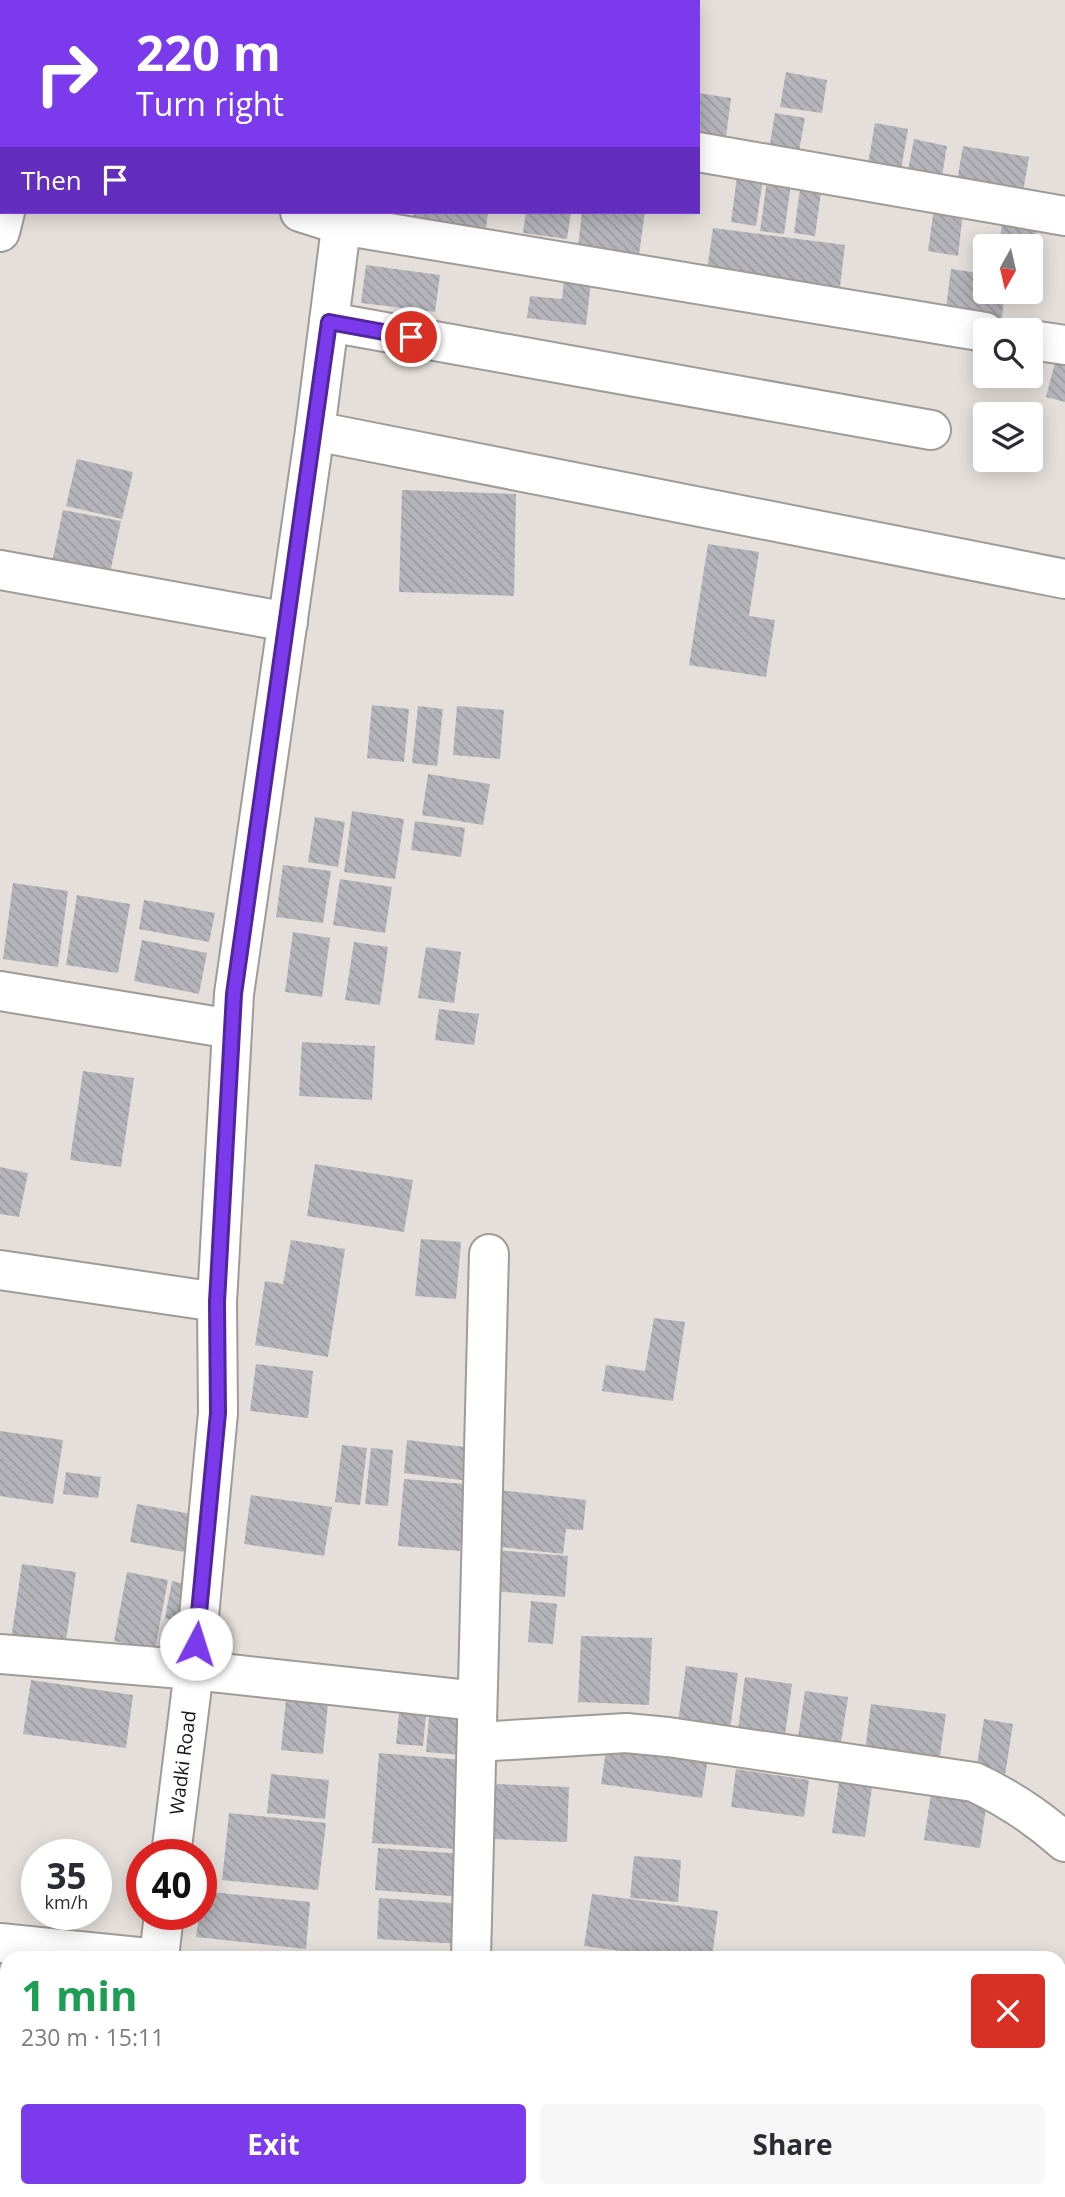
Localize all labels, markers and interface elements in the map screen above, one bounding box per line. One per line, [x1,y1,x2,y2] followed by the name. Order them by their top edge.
[136,19,281,85] text: 220 m
[21,28,112,119] icon: right
[136,82,284,125] text: Turn right
[96,161,134,199] icon: arrive
[21,162,82,198] text: Then
[973,234,1043,304] north arrow
[973,234,1043,472] map controls
[381,307,441,367] pin
[392,318,430,356] icon: arrive
[973,318,1043,388] button: search
[973,402,1043,472] button: layers
[159,1607,233,1681] position arrow
[163,1709,202,1816] street label: Wadki Road
[126,1839,217,1930] speed limit sign: 40
[46,1852,87,1899] text: 35
[45,1890,88,1914] text: km/h
[21,1966,138,2023] text: 1 min
[971,1974,1045,2048] button: close
[21,2021,164,2053] text: 230 m · 15:11
[21,2104,526,2184] button: Exit
[540,2104,1045,2184] button: Share

